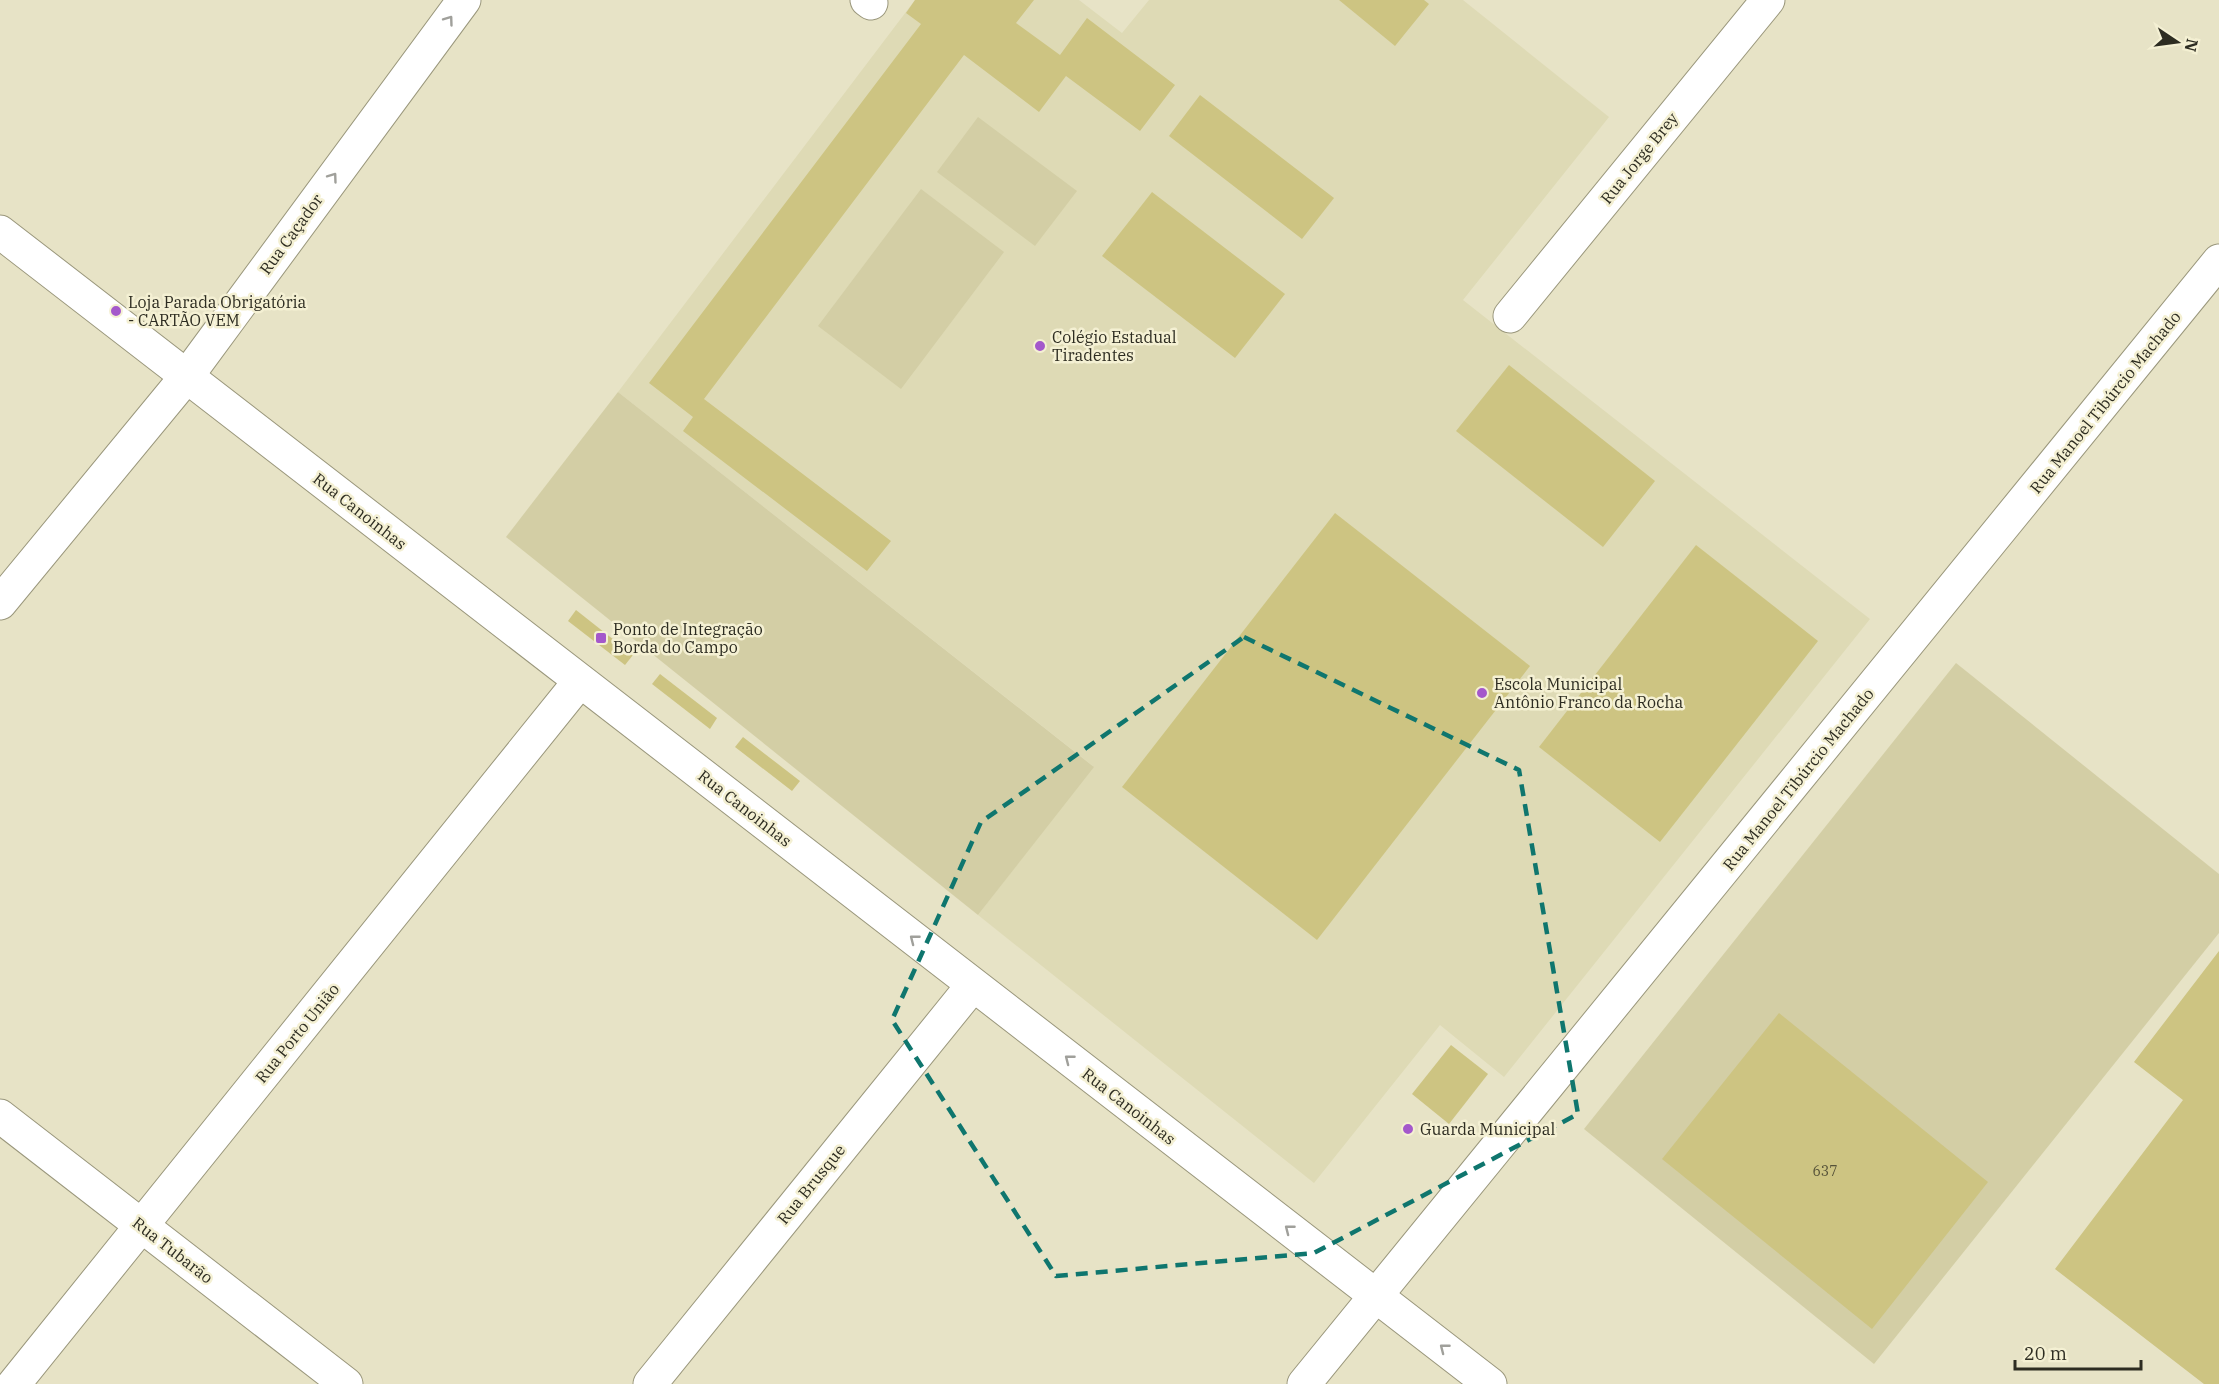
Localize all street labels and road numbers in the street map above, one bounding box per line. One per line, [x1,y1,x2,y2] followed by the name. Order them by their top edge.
[1596,108,1682,208] street label: Rua Jorge Brey
[255,190,327,278] street label: Rua Caçador
[2025,307,2185,497] street label: Rua Manoel Tibúrcio Machado
[309,468,411,554] street label: Rua Canoinhas
[1718,684,1878,874] street label: Rua Manoel Tibúrcio Machado
[694,765,796,851] street label: Rua Canoinhas
[251,979,343,1087] street label: Rua Porto União
[1078,1063,1180,1149] street label: Rua Canoinhas
[773,1140,849,1228] street label: Rua Brusque
[129,1212,217,1288] street label: Rua Tubarão

